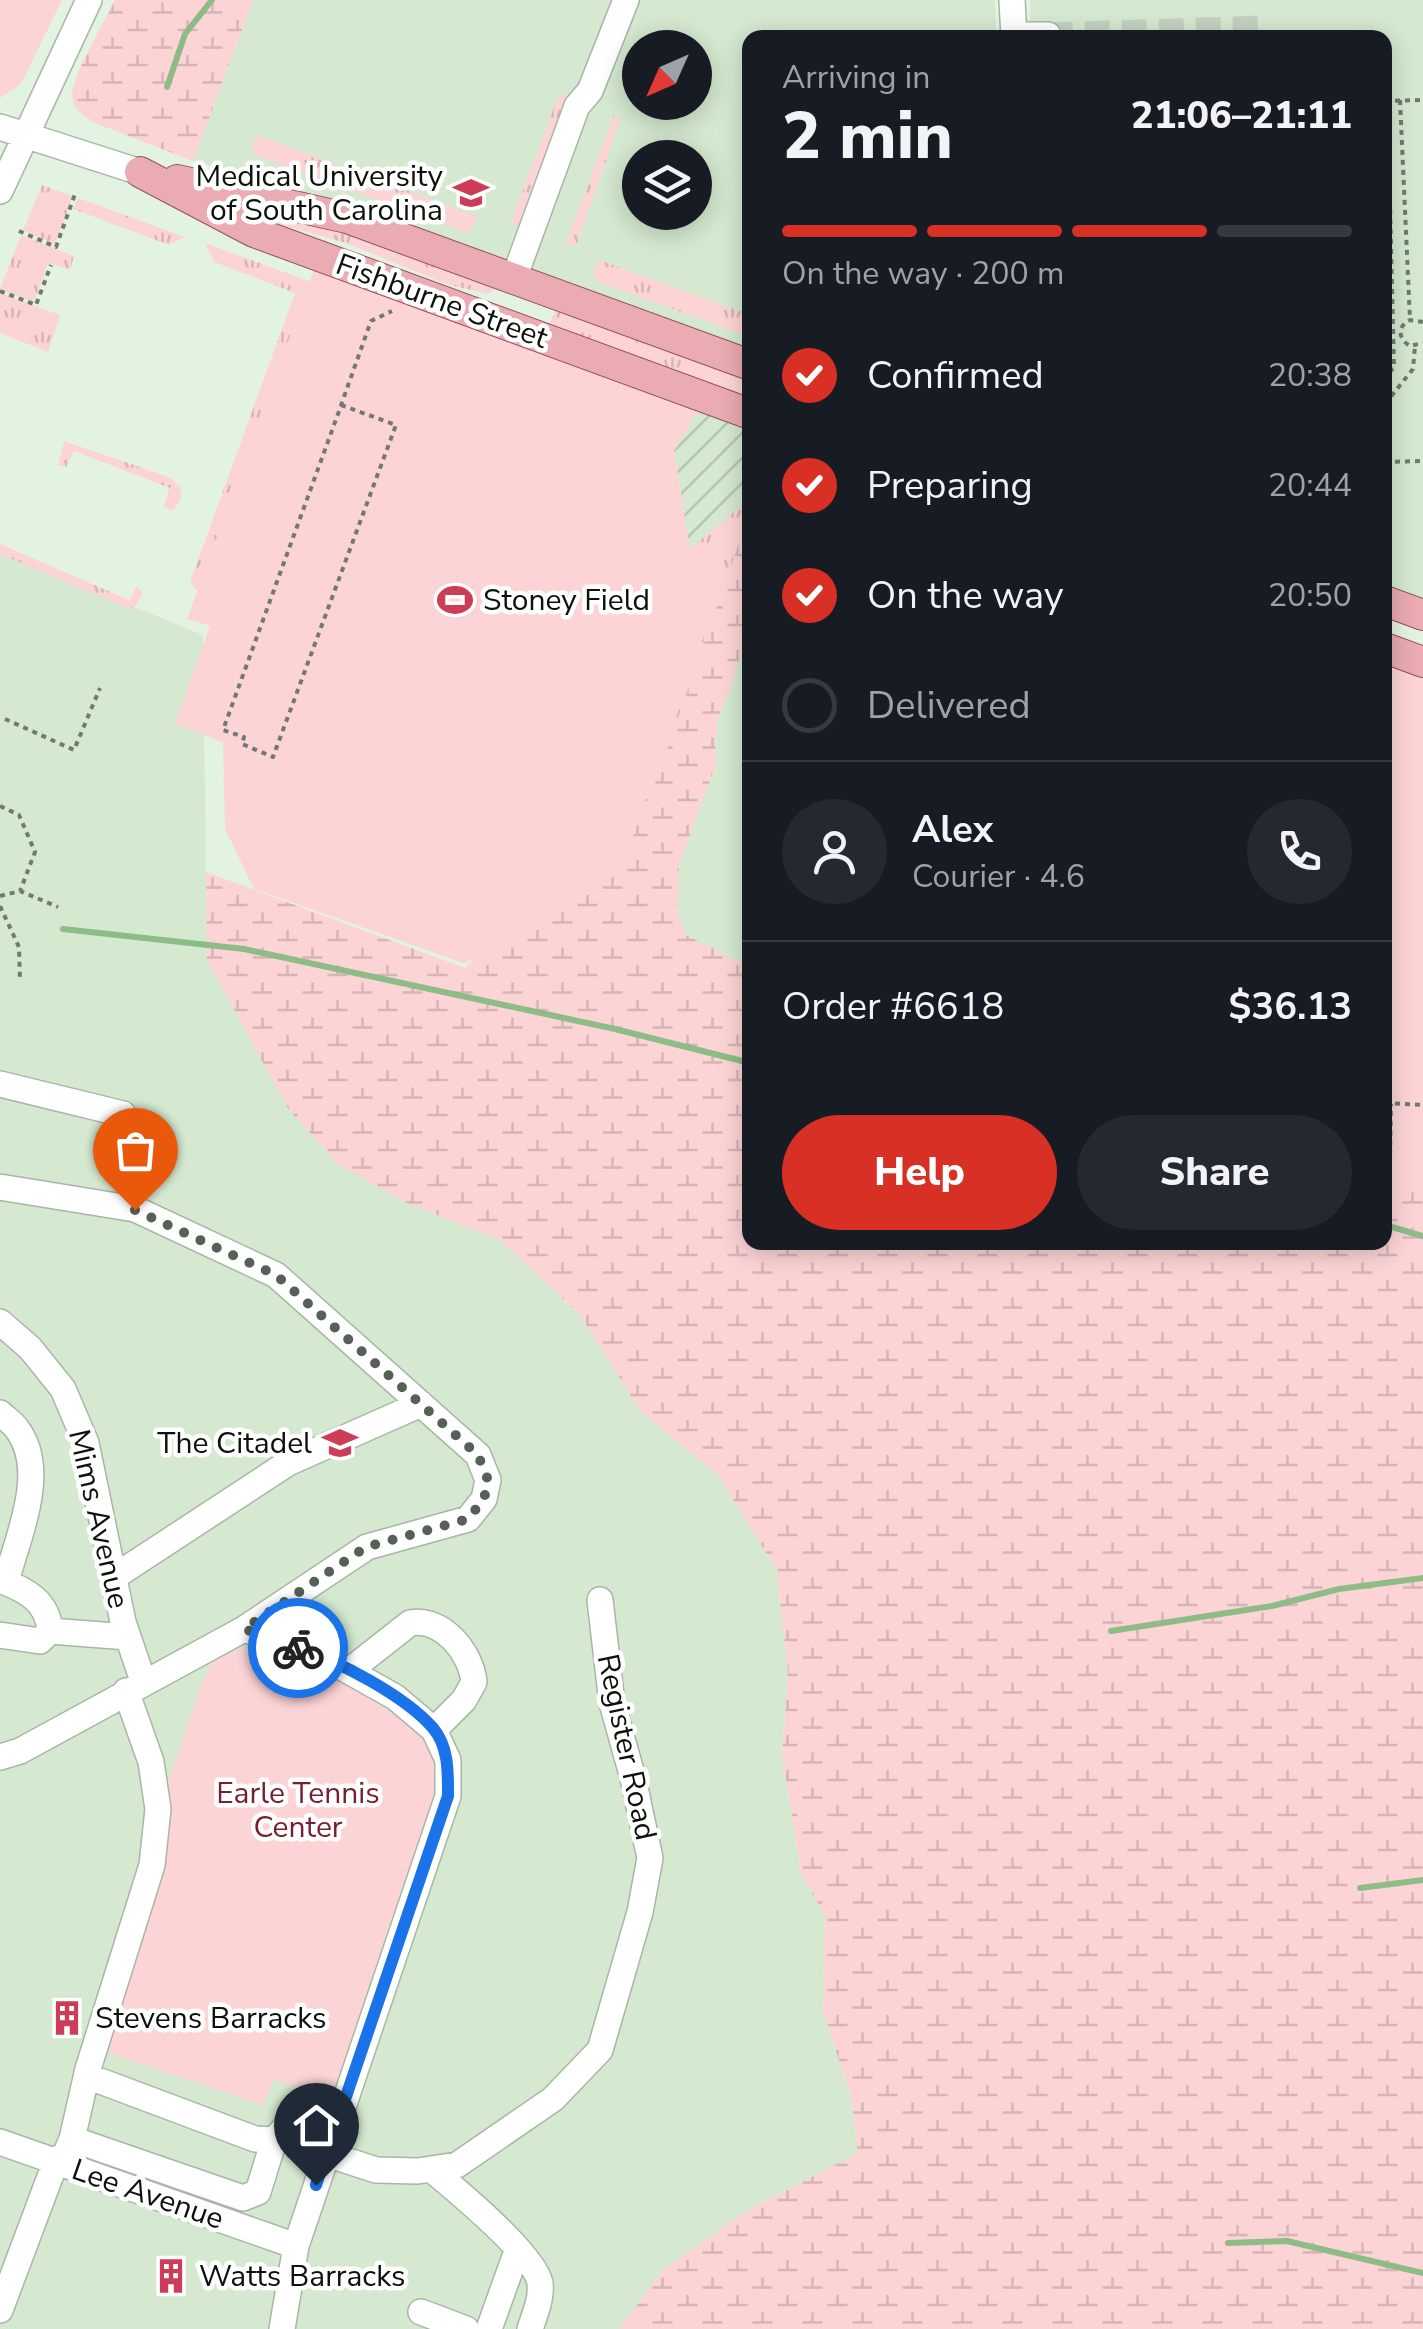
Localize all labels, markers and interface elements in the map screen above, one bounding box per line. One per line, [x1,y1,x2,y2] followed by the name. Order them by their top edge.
[622,30,712,120] north arrow
[622,30,712,230] map controls
[782,56,930,99] text: Arriving in
[1131,90,1352,141] text: 21:06–21:11
[782,92,953,181] text: 2 min
[622,140,712,230] button: layers
[196,156,444,231] place label: Medical University of South Carolina
[452,174,490,212] school or university icon: Medical University of South Carolina
[330,244,554,359] street label: Fishburne Street
[782,252,1064,295] text: On the way · 200 m
[782,348,837,403] icon: check
[867,350,1044,401] text: Confirmed
[1268,354,1352,397] text: 20:38
[782,458,837,513] icon: check
[867,460,1033,511] text: Preparing
[1268,464,1352,507] text: 20:44
[782,568,837,623] icon: check
[867,570,1063,621] text: On the way
[1268,574,1352,617] text: 20:50
[483,580,650,621] place label: Stoney Field
[436,581,474,619] sports icon: Stoney Field
[867,680,1031,731] text: Delivered
[782,799,887,904] button: person
[1247,799,1352,904] button: phone
[912,804,993,855] text: Alex
[912,855,1085,898] text: Courier · 4.6
[782,981,1004,1032] text: Order #6618
[1229,981,1352,1032] text: $36.13
[93,1108,178,1211] pin
[782,1115,1057,1230] button: Help
[1077,1115,1352,1230] button: Share
[108,1123,163,1178] icon: bag
[157,1423,312,1464] place label: The Citadel
[321,1424,359,1462] school or university icon: The Citadel
[58,1426,139,1613] street label: Mims Avenue
[248,1598,348,1698] courier
[271,1621,326,1676] icon: bike
[587,1650,666,1844] street label: Register Road
[216,1773,380,1848] park label: Earle Tennis Center
[95,1998,326,2039] place label: Stevens Barracks
[48,1999,86,2037] building icon: Stevens Barracks
[274,2083,359,2186] pin
[289,2098,344,2153] icon: home
[67,2149,229,2240] street label: Lee Avenue
[199,2256,405,2297] place label: Watts Barracks
[152,2257,190,2295] building icon: Watts Barracks

